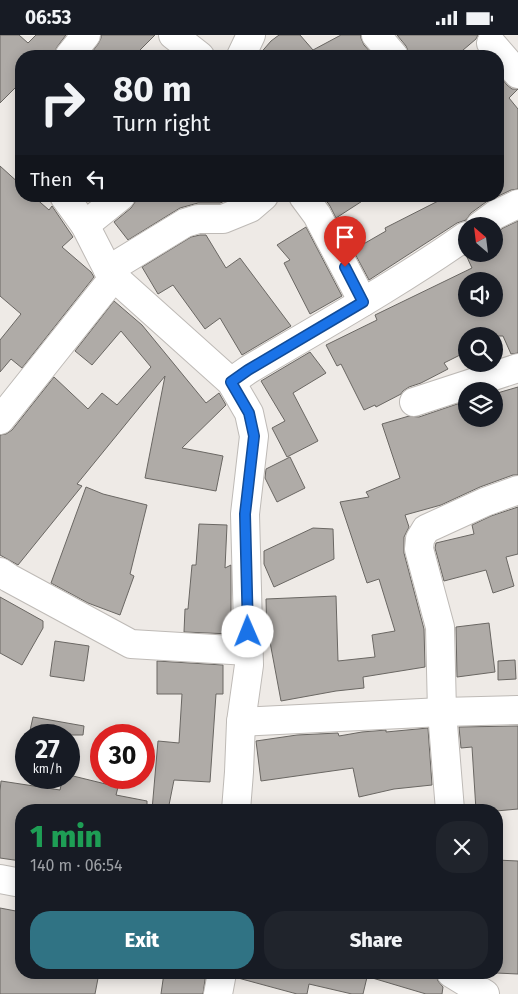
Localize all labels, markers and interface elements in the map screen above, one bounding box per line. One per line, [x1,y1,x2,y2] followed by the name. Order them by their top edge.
[25,6,71,29] text: 06:53
[113,68,192,110] text: 80 m
[30,70,95,135] icon: right
[113,110,210,137] text: Turn right
[82,165,110,193] icon: left
[30,168,72,191] text: Then
[324,216,366,267] pin
[458,217,502,263] north arrow
[458,217,503,427] map controls
[331,223,359,251] icon: arrive
[458,272,503,317] button: sound
[458,327,503,372] button: search
[458,382,503,427] button: layers
[221,605,273,657] position arrow
[90,724,155,789] speed limit sign: 30
[35,735,60,765] text: 27
[33,762,62,776] text: km/h
[30,819,102,855] text: 1 min
[436,821,488,873] button: close
[30,856,123,875] text: 140 m · 06:54
[30,911,254,969] button: Exit
[264,911,488,969] button: Share

